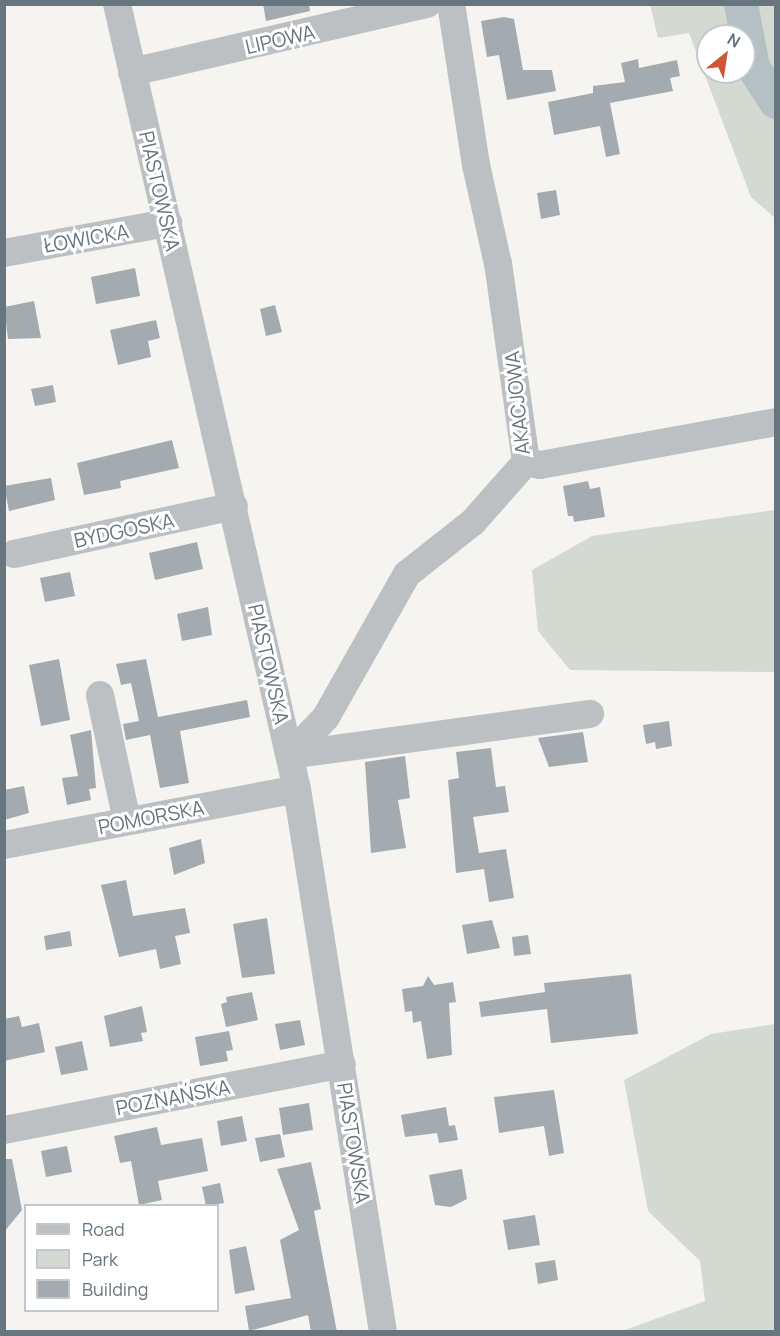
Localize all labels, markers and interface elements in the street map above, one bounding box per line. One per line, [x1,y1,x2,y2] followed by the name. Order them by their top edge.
[243,19,317,59] street label: LIPOWA
[696,24,756,84] north arrow
[724,28,744,53] text: N
[135,129,185,253] street label: PIASTOWSKA
[42,219,130,257] street label: ŁOWICKA
[500,350,534,456] street label: AKACJOWA
[72,508,176,552] street label: BYDGOSKA
[244,602,294,726] street label: PIASTOWSKA
[96,795,206,839] street label: POMORSKA
[114,1074,232,1120] street label: POZNAŃSKA
[333,1081,375,1205] street label: PIASTOWSKA
[24,1204,219,1312] legend
[82,1217,125,1241] text: Road
[82,1247,118,1271] text: Park
[82,1277,148,1301] text: Building

